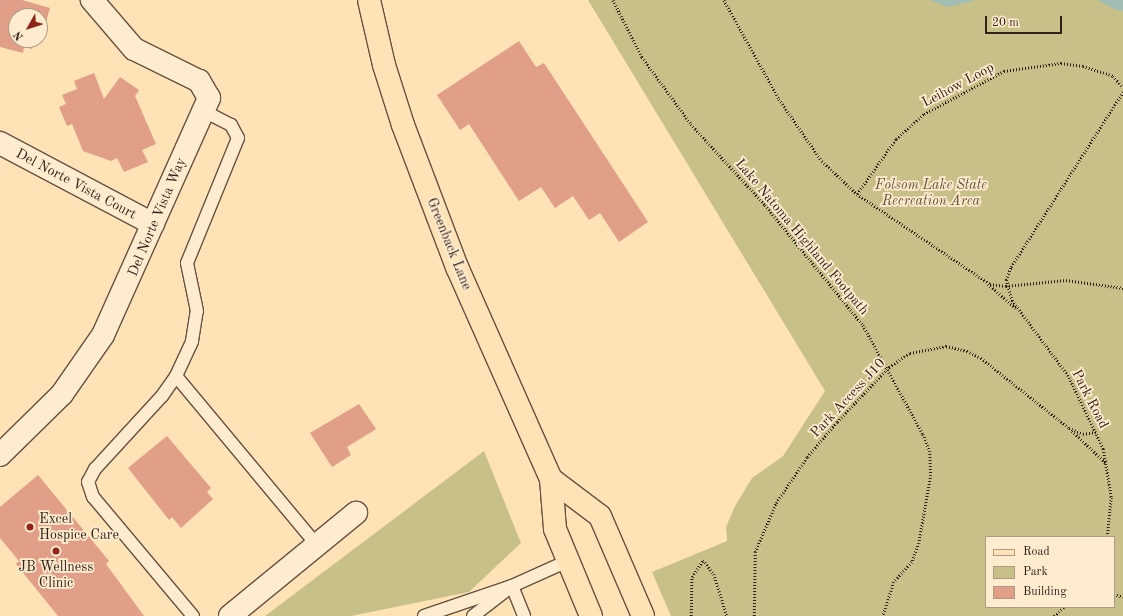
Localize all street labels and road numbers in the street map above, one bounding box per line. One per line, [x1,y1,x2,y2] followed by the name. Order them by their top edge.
[919,59,997,111] street label: Leihow Loop
[13,145,139,223] street label: Del Norte Vista Court
[124,155,190,279] street label: Del Norte Vista Way
[732,155,872,319] street label: Lake Natoma Highland Footpath
[423,195,475,293] street label: Greenback Lane
[807,355,889,441] street label: Park Access J10
[1068,367,1112,431] street label: Park Road

